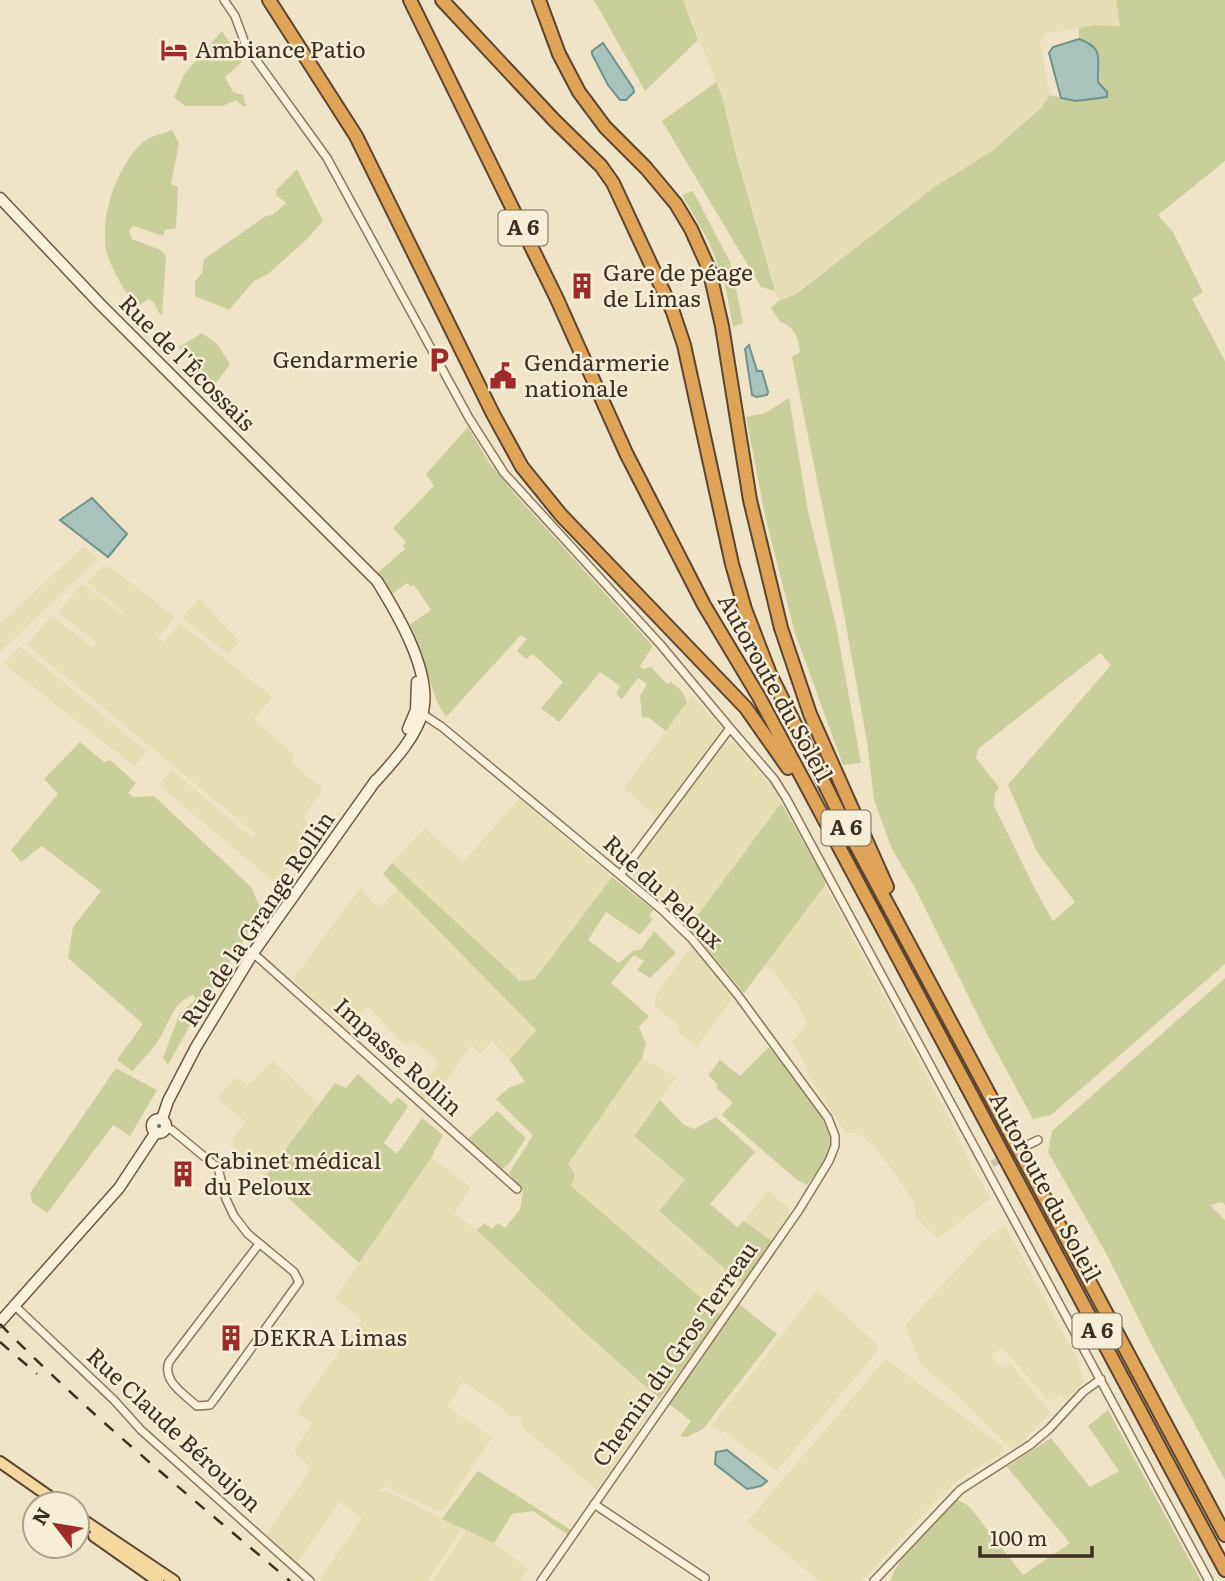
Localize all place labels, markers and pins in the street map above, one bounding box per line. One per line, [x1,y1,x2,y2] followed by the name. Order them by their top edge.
[195,31,366,65] place label: Ambiance Patio
[159,35,189,65] hotel icon: Ambiance Patio
[603,254,753,314] place label: Gare de péage de Limas
[567,271,597,301] building icon: Gare de péage de Limas
[272,341,418,375] place label: Gendarmerie
[524,344,670,404] place label: Gendarmerie nationale
[424,345,454,375] parking icon: Gendarmerie
[488,361,518,391] public building icon: Gendarmerie nationale
[204,1142,381,1202] place label: Cabinet médical du Peloux
[168,1159,198,1189] building icon: Cabinet médical du Peloux
[252,1319,407,1353] place label: DEKRA Limas
[216,1323,246,1353] building icon: DEKRA Limas

